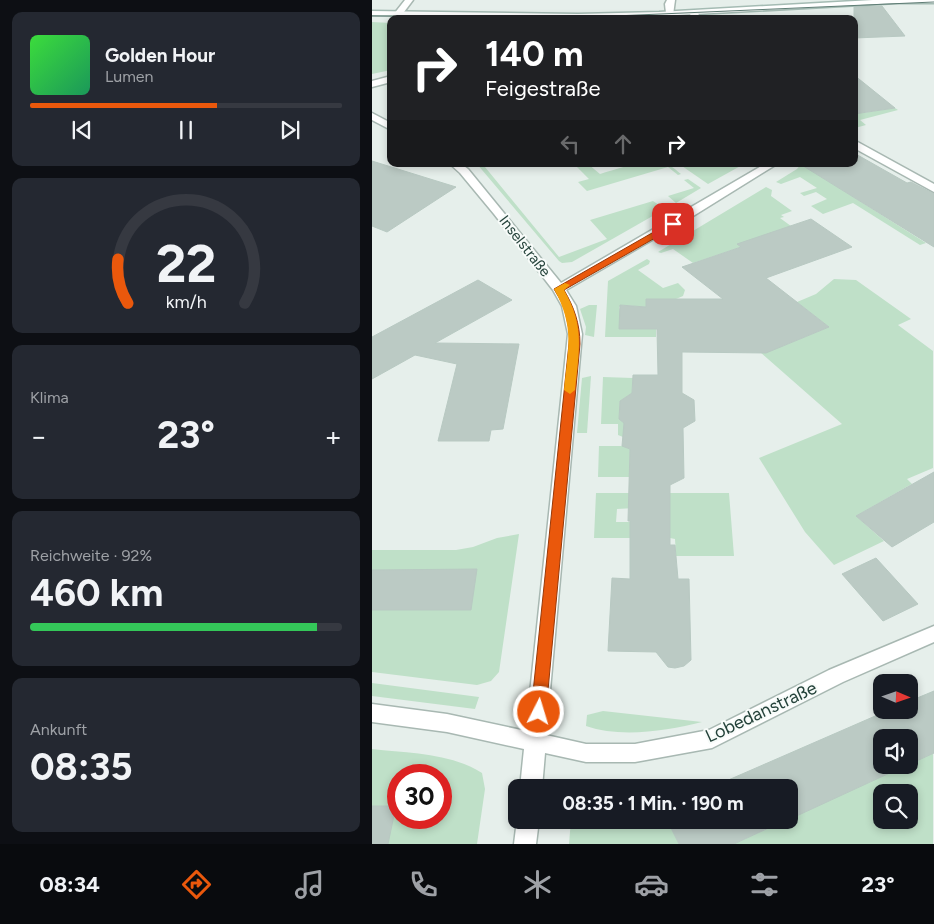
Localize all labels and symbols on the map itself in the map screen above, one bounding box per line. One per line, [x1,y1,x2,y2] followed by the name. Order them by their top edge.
[652,203,694,245] pin
[495,212,555,280] street label: Inselstraße
[873,674,918,719] north arrow
[702,677,820,747] street label: Lobedanstraße
[512,685,564,737] position arrow
[387,764,452,829] speed limit sign: 30

